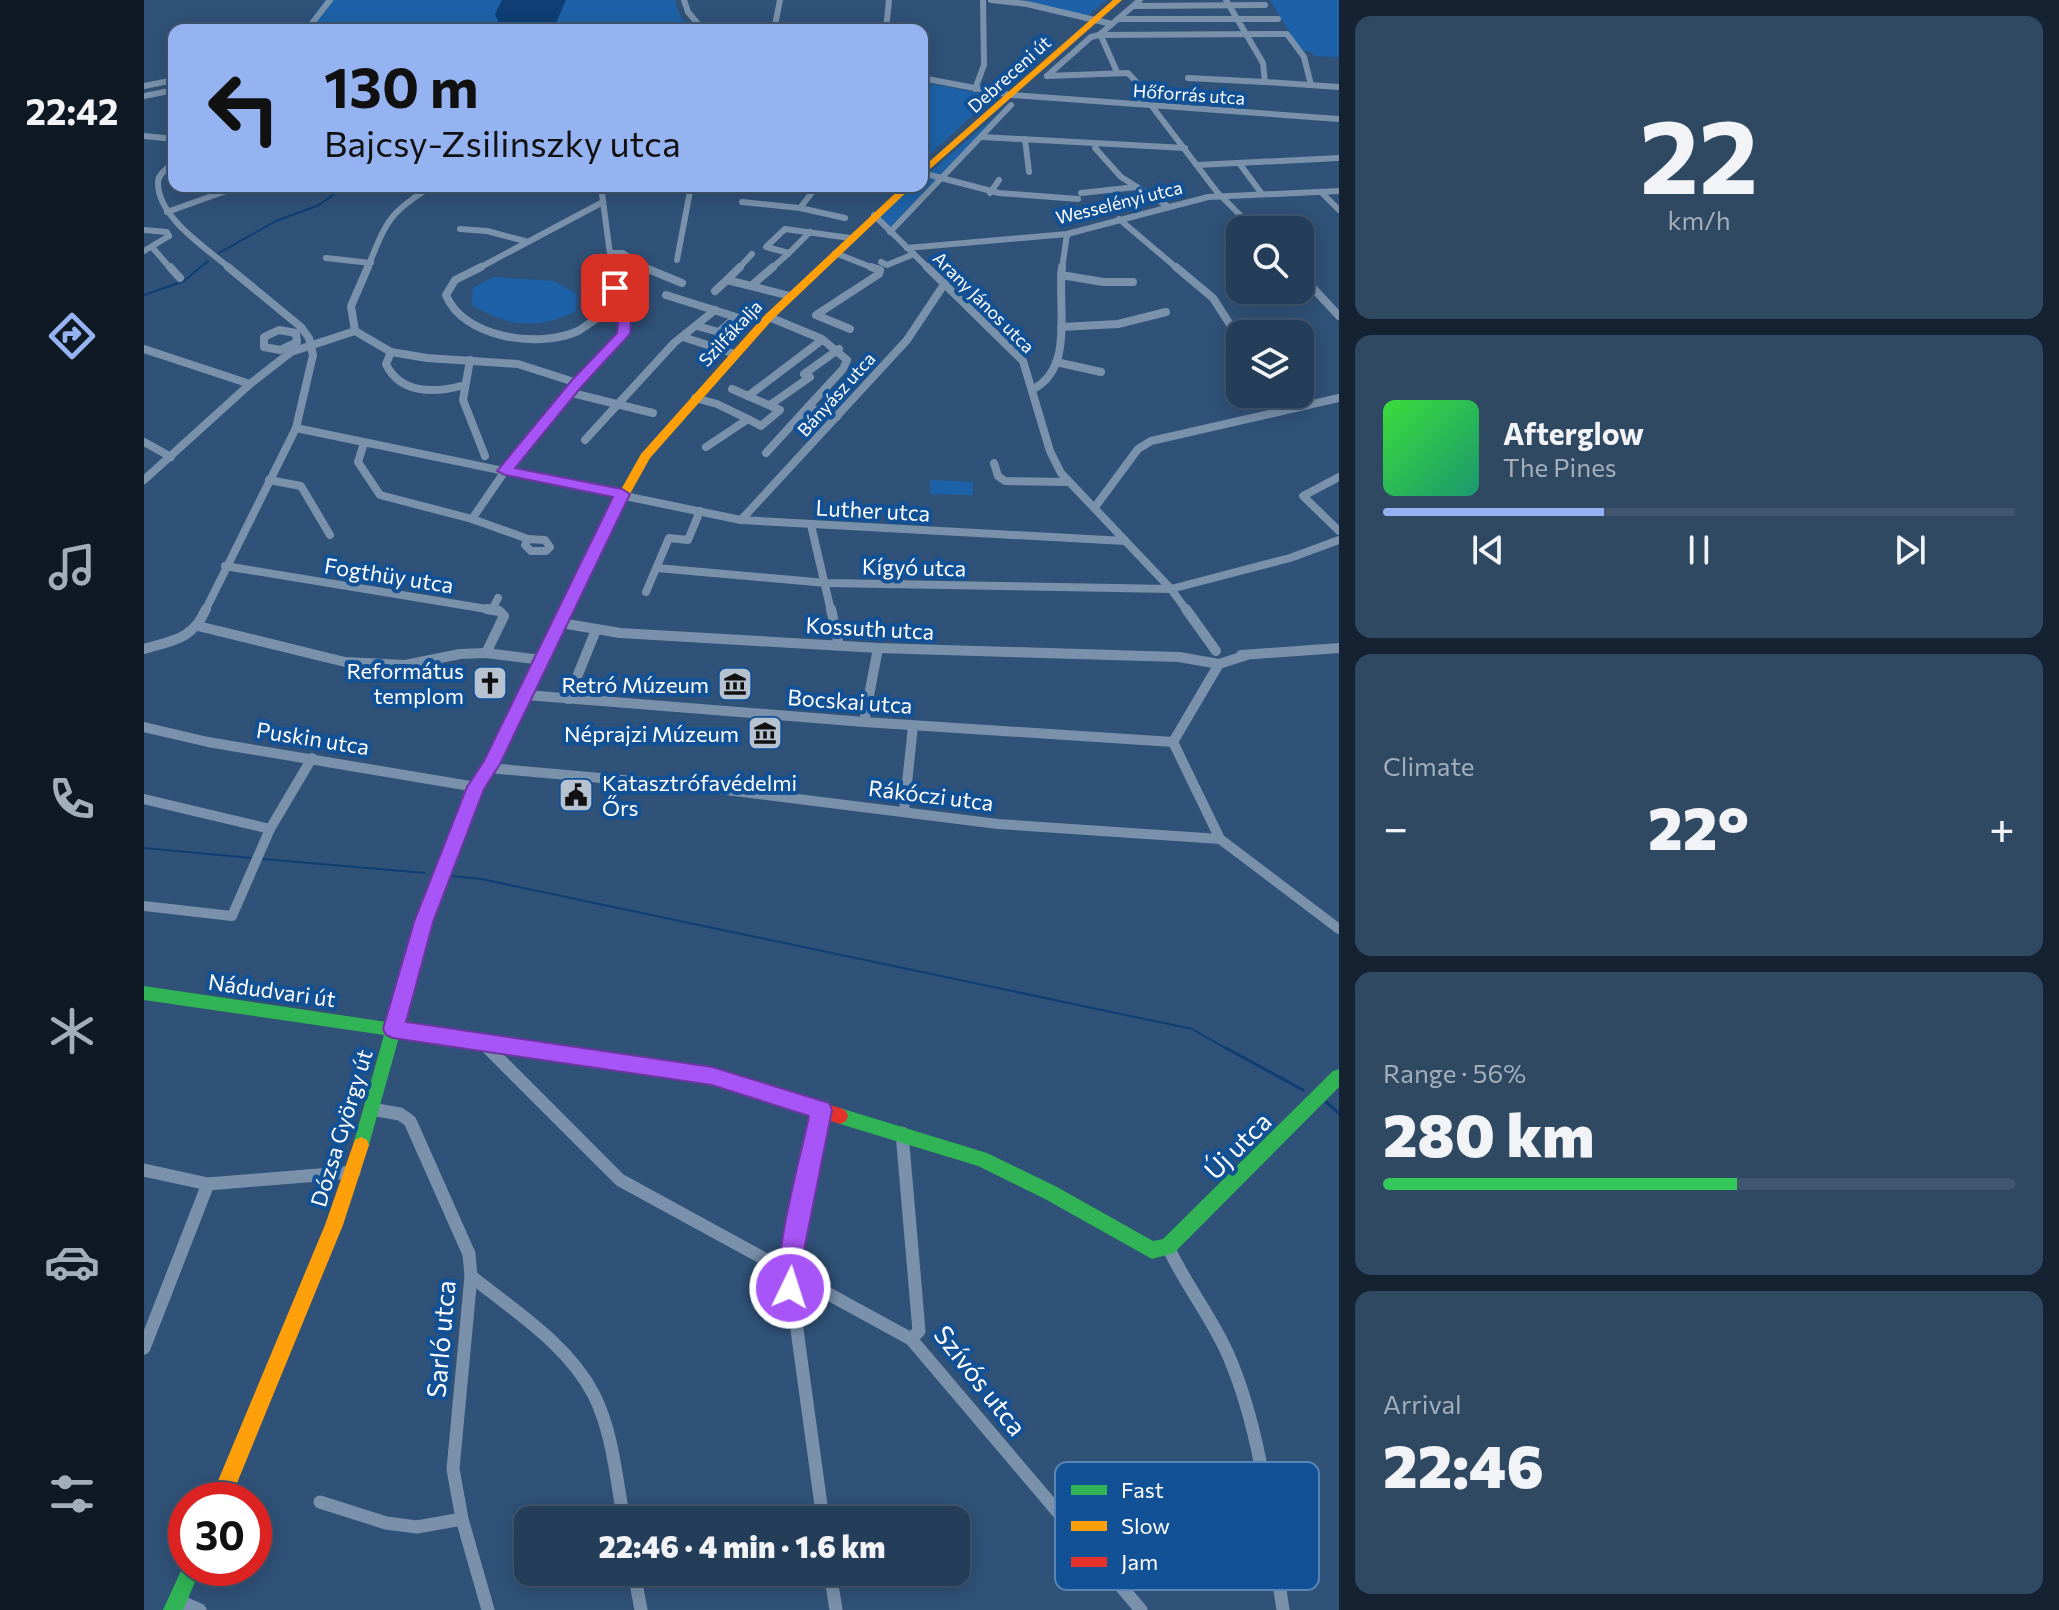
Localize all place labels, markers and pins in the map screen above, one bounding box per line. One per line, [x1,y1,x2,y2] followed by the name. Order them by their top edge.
[581,254,649,322] pin
[347,657,464,709] place label: Református templom
[471,664,509,702] church icon: Református templom
[716,665,754,703] museum icon: Retró Múzeum
[561,671,709,698] place label: Retró Múzeum
[746,714,784,752] museum icon: Néprajzi Múzeum
[564,720,739,747] place label: Néprajzi Múzeum
[602,769,797,821] place label: Katasztrófavédelmi Őrs
[557,776,595,814] public building icon: Katasztrófavédelmi Őrs

